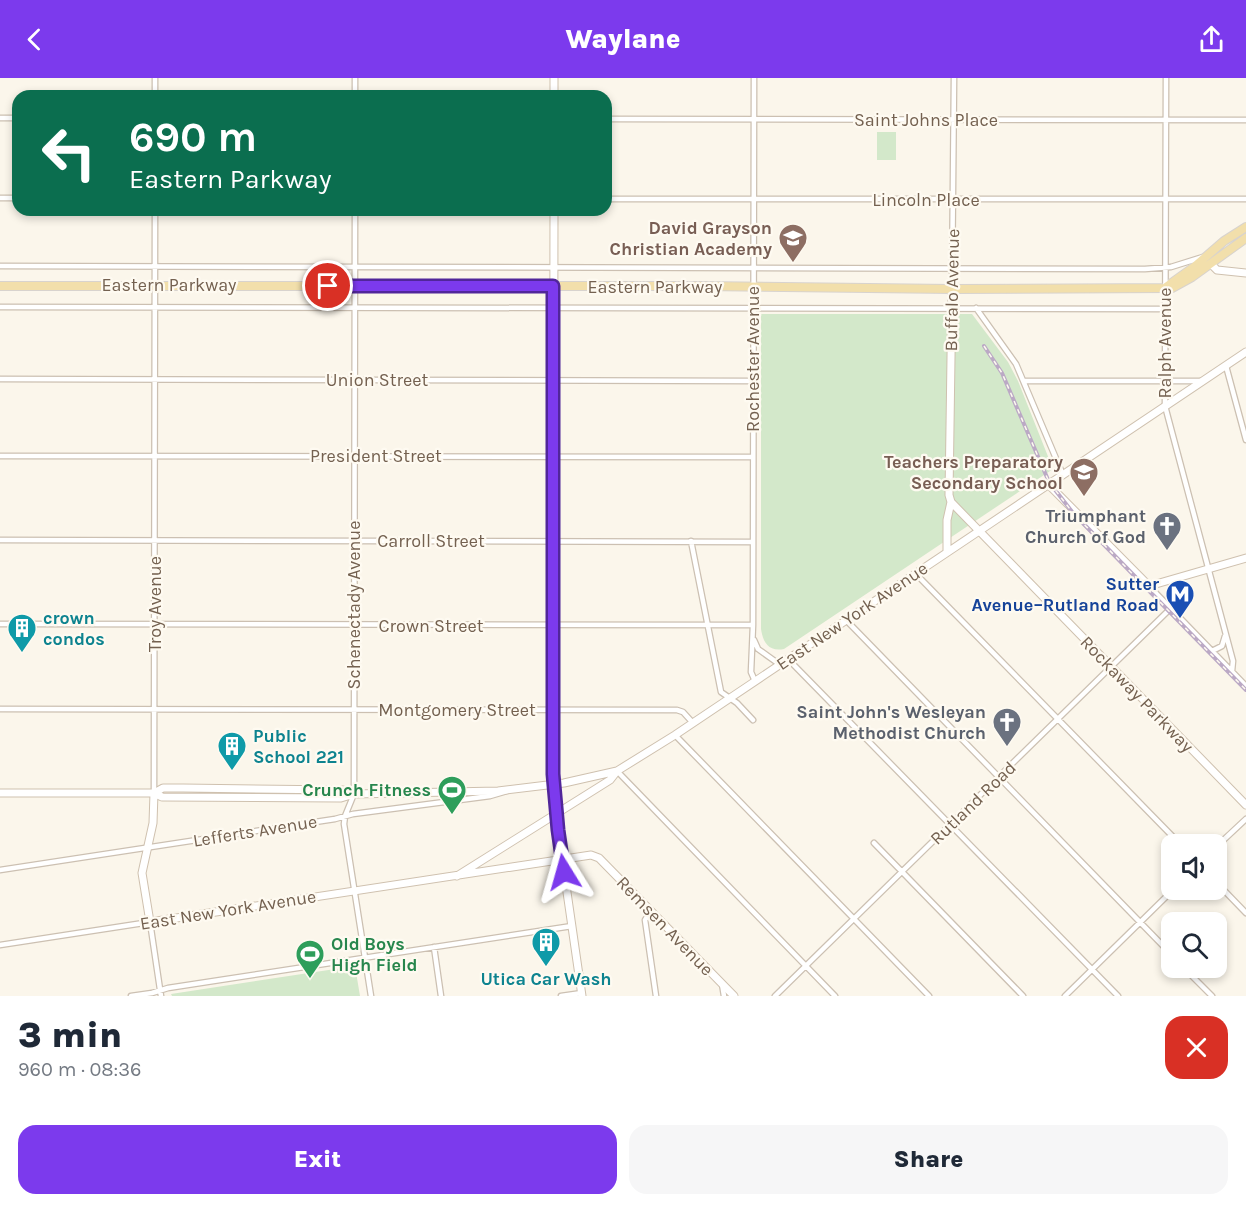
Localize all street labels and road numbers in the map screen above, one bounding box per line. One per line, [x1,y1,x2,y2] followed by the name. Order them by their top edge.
[854,109,998,131] street label: Saint Johns Place
[872,189,980,211] street label: Lincoln Place
[940,228,964,352] street label: Buffalo Avenue
[102,274,237,296] street label: Eastern Parkway
[588,276,723,298] street label: Eastern Parkway
[742,286,764,432] street label: Rochester Avenue
[1154,288,1176,398] street label: Ralph Avenue
[326,369,428,391] street label: Union Street
[310,445,442,467] street label: President Street
[343,521,365,689] street label: Schenectady Avenue
[377,530,485,552] street label: Carroll Street
[144,556,166,652] street label: Troy Avenue
[772,557,932,675] street label: East New York Avenue
[379,615,484,637] street label: Crown Street
[1076,631,1199,757] street label: Rockaway Parkway
[378,699,536,721] street label: Montgomery Street
[925,757,1021,849] street label: Rutland Road
[191,810,319,852] street label: Lefferts Avenue
[612,872,718,980] street label: Remsen Avenue
[138,885,318,935] street label: East New York Avenue

